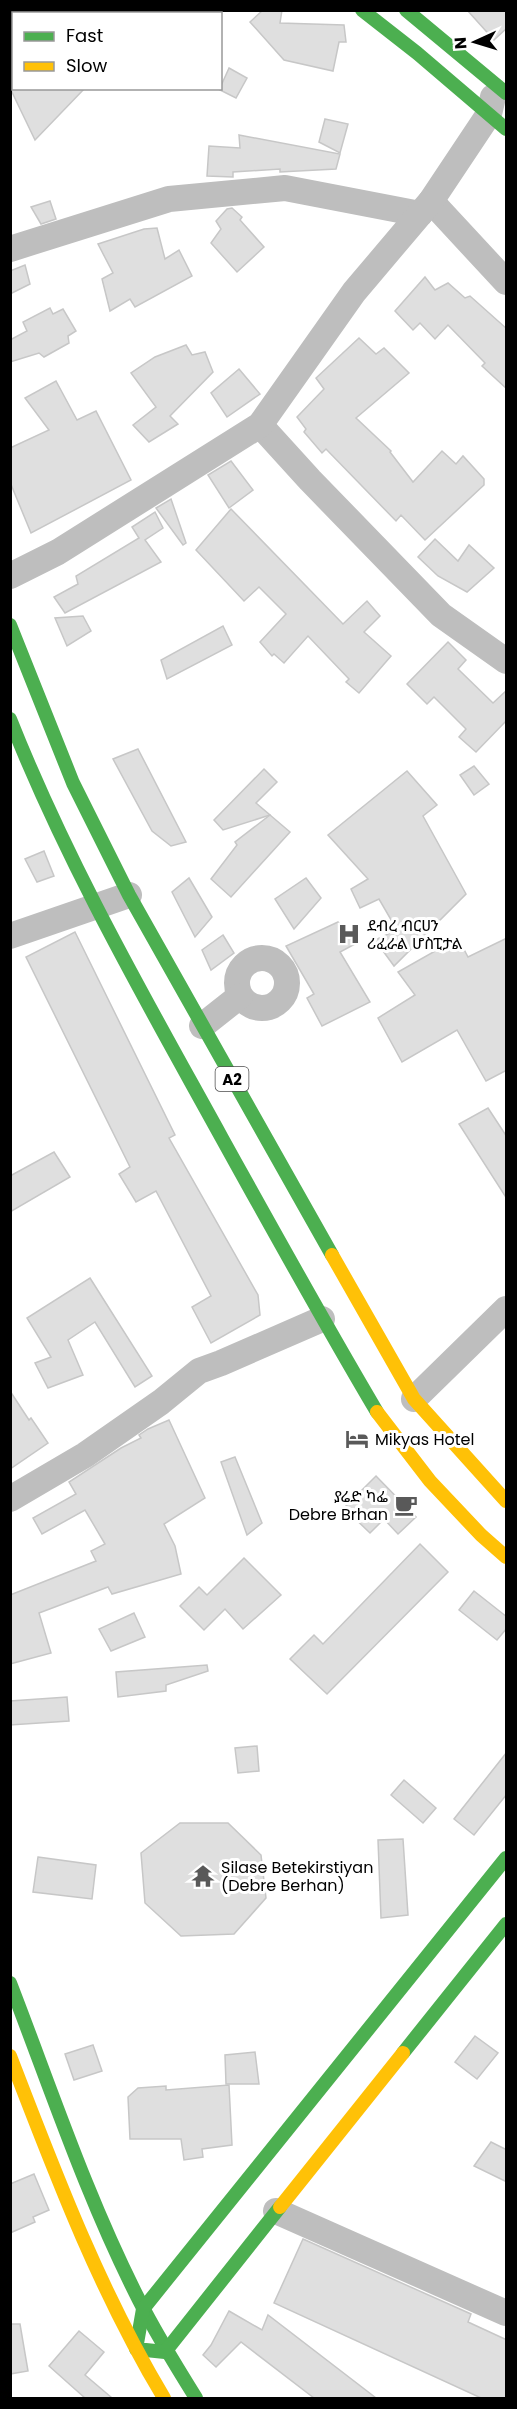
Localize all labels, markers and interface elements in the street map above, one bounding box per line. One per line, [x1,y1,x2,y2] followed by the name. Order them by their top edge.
[12,12,222,90] legend
[445,12,505,72] north arrow
[66,23,103,48] text: Fast
[449,36,472,50] text: N
[66,53,108,78] text: Slow
[367,914,463,955] place label: ደብረ ብርሀን ሪፈራል ሆስፒታል
[336,921,362,947] hospital icon: ደብረ ብርሀን ሪፈራል ሆስፒታል
[216,1067,248,1091] road number: A2
[344,1426,370,1452] hotel icon: Mikyas Hotel
[375,1428,474,1451] place label: Mikyas Hotel
[289,1485,388,1526] place label: ያሬድ ካፌ Debre Brhan
[393,1492,419,1518] cafe icon: ያሬድ ካፌ Debre Brhan
[221,1856,373,1897] place label: Silase Betekirstiyan (Debre Berhan)
[190,1863,216,1889] temple icon: Silase Betekirstiyan (Debre Berhan)

